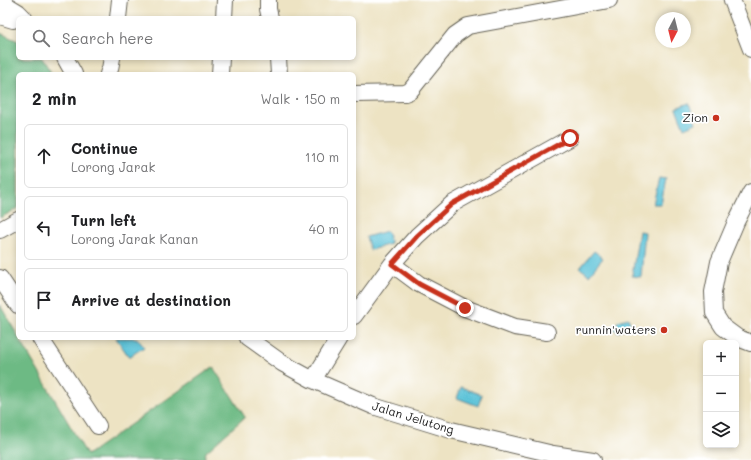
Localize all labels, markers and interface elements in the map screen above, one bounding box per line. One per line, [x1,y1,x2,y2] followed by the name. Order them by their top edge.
[655,12,691,48] north arrow
[16,16,356,60] search box
[30,27,52,49] icon: search
[62,28,153,48] text: Search here
[32,87,77,109] text: 2 min
[260,90,340,107] text: Walk · 150 m
[682,109,708,125] place label: Zion
[711,113,721,123] marker: Zion
[561,129,579,147] route start
[71,138,138,158] text: Continue
[33,145,55,167] icon: ahead
[305,148,339,165] text: 110 m
[71,158,155,175] text: Lorong Jarak
[71,210,136,230] text: Turn left
[33,217,55,239] icon: left
[309,220,339,237] text: 40 m
[71,230,198,247] text: Lorong Jarak Kanan
[33,289,55,311] icon: arrive
[71,290,231,310] text: Arrive at destination
[456,299,474,317] route end
[576,321,656,337] place label: runnin'waters
[659,325,669,335] marker: runnin'waters
[703,340,739,448] map controls
[703,340,739,376] button: +
[703,376,739,412] button: −
[370,397,456,437] street label: Jalan Jelutong
[703,412,739,448] button: layers

